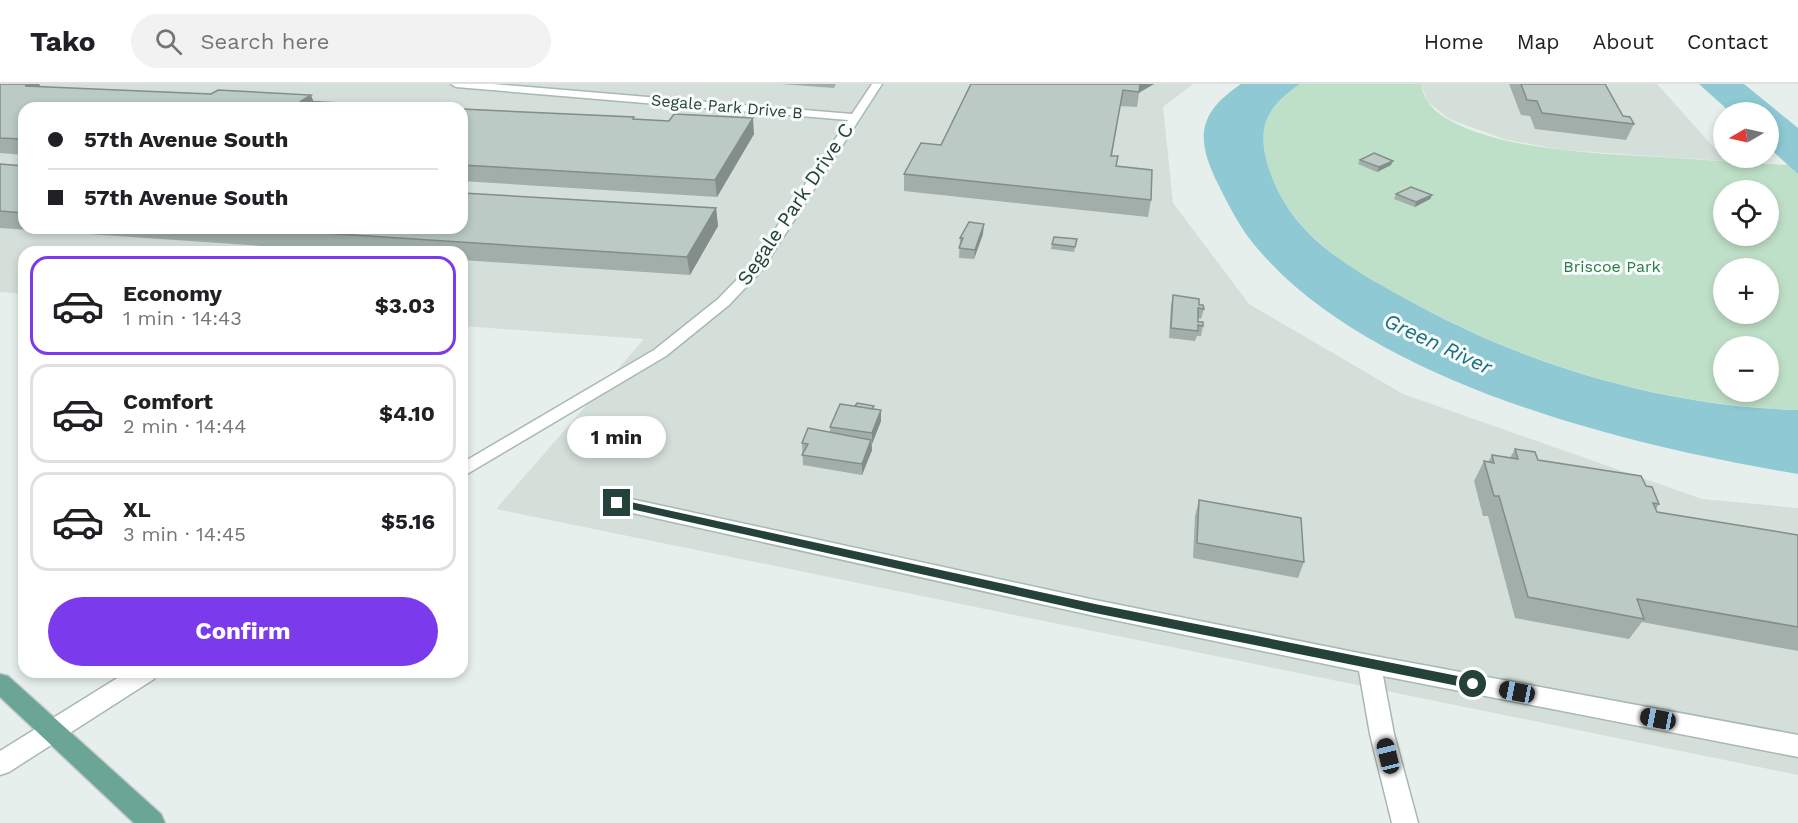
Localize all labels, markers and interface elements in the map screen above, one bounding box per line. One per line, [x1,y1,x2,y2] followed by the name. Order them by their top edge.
[131,14,551,68] search box
[30,25,95,58] text: Tako
[152,25,185,58] icon: search
[200,29,329,54] text: Search here
[1424,29,1484,54] text: Home
[1517,29,1560,54] text: Map
[1593,29,1654,54] text: About
[1687,29,1768,54] text: Contact
[650,90,803,123] street label: Segale Park Drive B
[1713,102,1779,168] north arrow
[1713,102,1779,402] map controls
[732,118,858,290] street label: Segale Park Drive C
[84,127,288,152] text: 57th Avenue South
[1713,180,1779,246] button: locate
[84,185,288,210] text: 57th Avenue South
[1563,257,1661,276] park label: Briscoe Park
[1713,258,1779,324] button: +
[51,279,105,333] icon: car
[123,281,222,306] text: Economy
[375,293,435,318] text: $3.03
[123,306,242,330] text: 1 min · 14:43
[1380,308,1497,380] water label: Green River
[1713,336,1779,402] button: −
[51,387,105,441] icon: car
[123,389,213,414] text: Comfort
[379,401,435,426] text: $4.10
[123,414,246,438] text: 2 min · 14:44
[568,416,666,458] callout: 1 min
[591,425,642,449] text: 1 min
[603,489,630,516] route end
[51,495,105,549] icon: car
[123,497,151,522] text: XL
[381,509,435,534] text: $5.16
[123,522,246,546] text: 3 min · 14:45
[48,597,438,666] button: Confirm
[1459,670,1486,697] route start
[1498,680,1536,704] car
[1639,707,1677,731] car
[1375,736,1401,776] car

